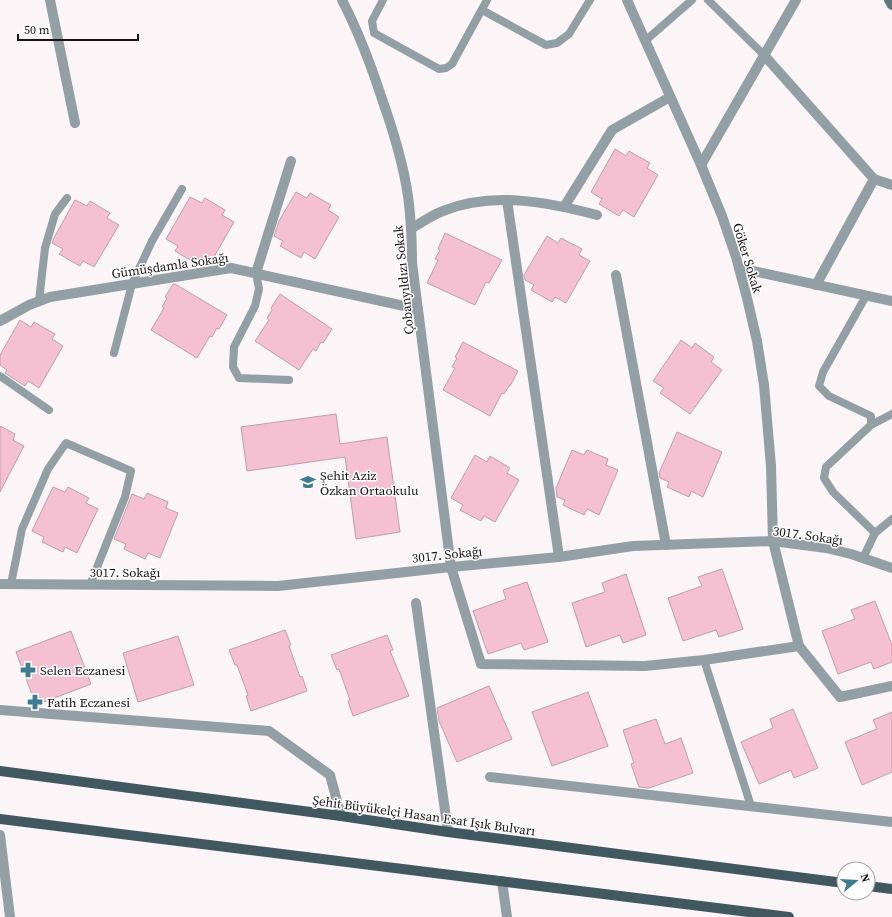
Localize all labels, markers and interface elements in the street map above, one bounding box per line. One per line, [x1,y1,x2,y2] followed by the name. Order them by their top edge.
[18,16,138,42] scale bar
[24,22,50,38] text: 50 m
[729,221,766,296] street label: Göker Sokak
[389,224,418,335] street label: Çobanyıldızı Sokak
[110,249,230,282] street label: Gümüşdamla Sokağı
[320,467,419,499] place label: Şehit Aziz Özkan Ortaokulu
[299,473,317,491] school or university icon: Şehit Aziz Özkan Ortaokulu
[772,522,844,549] street label: 3017. Sokağı
[411,542,483,567] street label: 3017. Sokağı
[90,564,161,581] street label: 3017. Sokağı
[19,661,37,679] pharmacy icon: Selen Eczanesi
[40,662,125,679] place label: Selen Eczanesi
[26,693,44,711] pharmacy icon: Fatih Eczanesi
[47,694,130,711] place label: Fatih Eczanesi
[311,791,537,840] street label: Şehit Büyükelçi Hasan Esat Işık Bulvarı
[836,861,876,901] north arrow
[857,872,873,884] text: N

